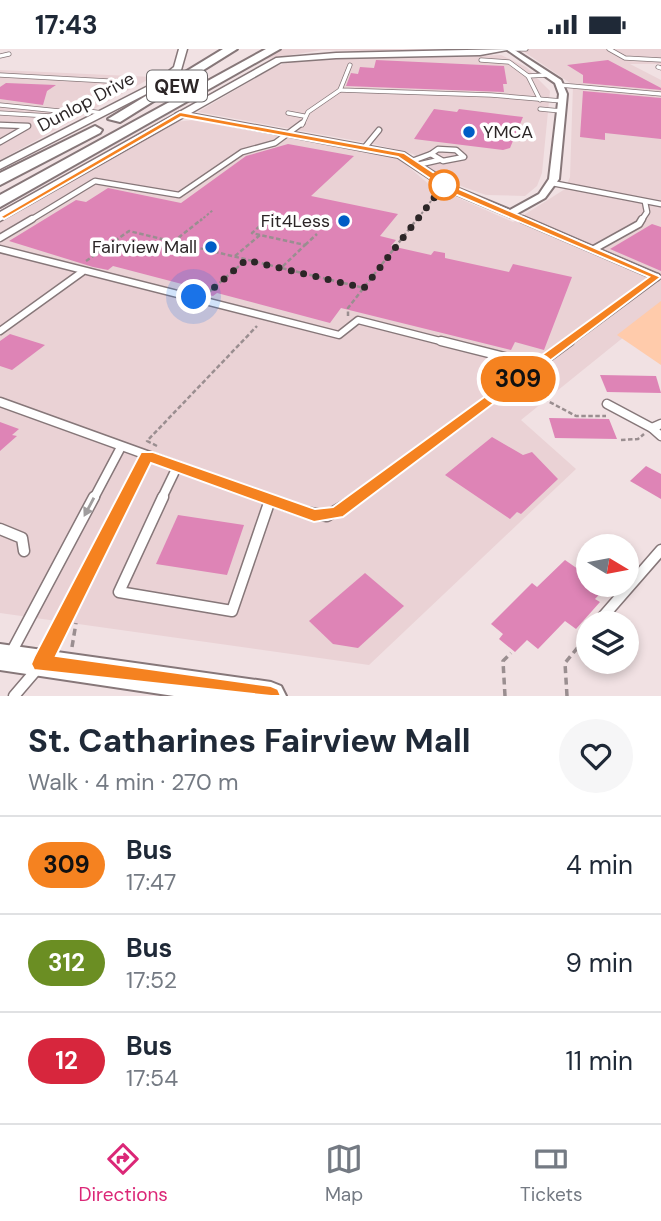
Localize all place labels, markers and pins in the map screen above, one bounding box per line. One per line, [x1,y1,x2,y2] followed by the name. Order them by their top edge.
[483,120,533,144] place label: YMCA
[461,124,477,140] marker: YMCA
[429,170,459,200] unlabelled marker
[261,209,330,233] place label: Fit4Less
[336,213,352,229] marker: Fit4Less
[92,235,197,259] place label: Fairview Mall
[203,239,219,255] marker: Fairview Mall

